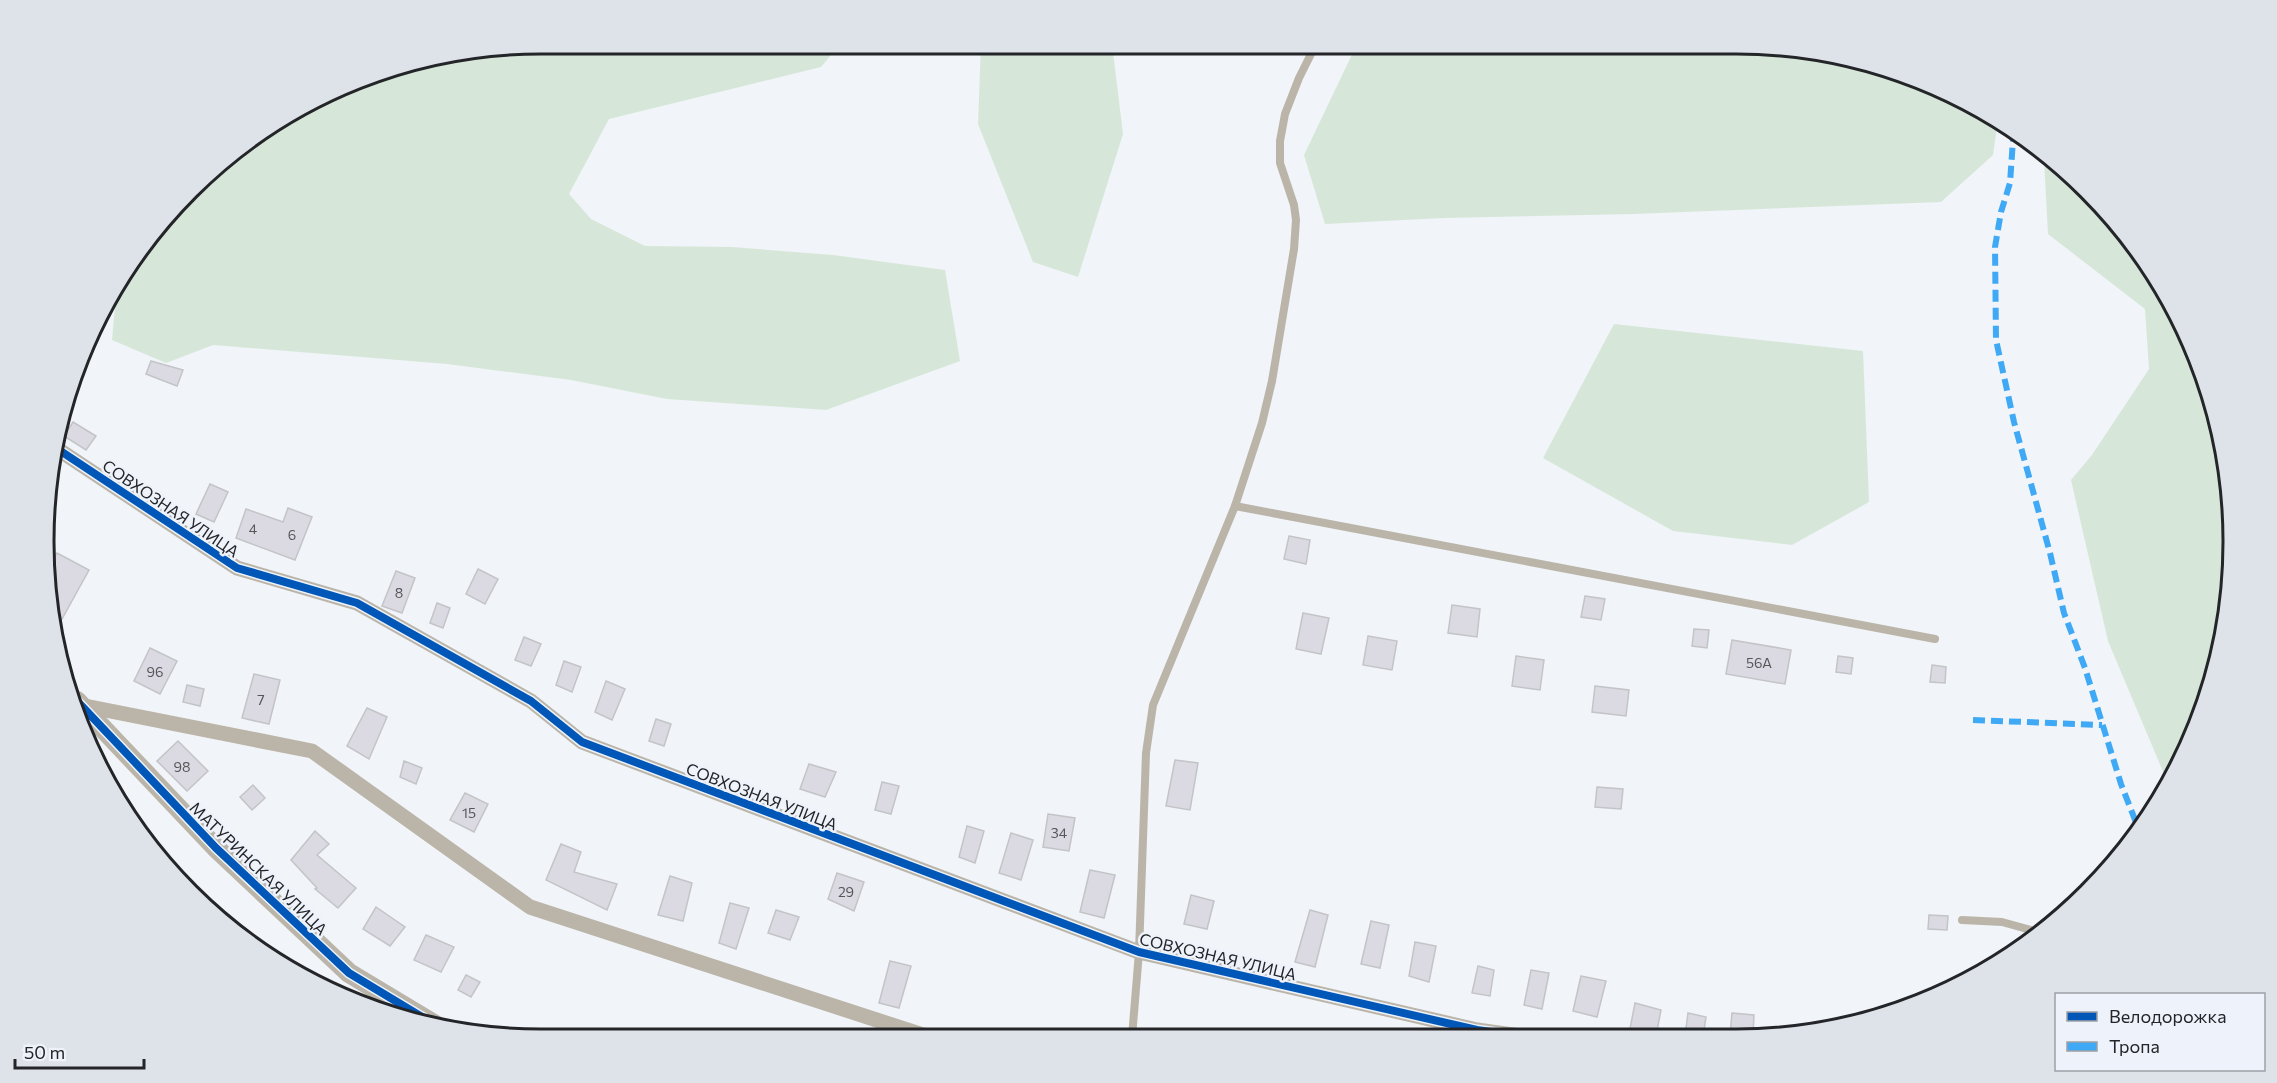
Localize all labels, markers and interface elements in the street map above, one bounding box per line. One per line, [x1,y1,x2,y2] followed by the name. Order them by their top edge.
[99,455,243,561] street label: СОВХОЗНАЯ УЛИЦА
[249,520,258,537] house number: 4
[288,526,296,543] house number: 6
[395,584,403,601] house number: 8
[1746,654,1772,671] house number: 56А
[147,663,164,680] house number: 96
[257,691,265,708] house number: 7
[174,758,191,775] house number: 98
[684,758,840,834] street label: СОВХОЗНАЯ УЛИЦА
[186,797,332,939] street label: МАТУРИНСКАЯ УЛИЦА
[462,804,476,821] house number: 15
[1051,824,1068,841] house number: 34
[838,883,854,900] house number: 29
[1138,929,1298,983] street label: СОВХОЗНАЯ УЛИЦА
[2055,993,2265,1071] legend
[2109,1005,2227,1027] text: Велодорожка
[15,1032,144,1070] scale bar
[2109,1035,2160,1057] text: Тропа
[24,1041,65,1063] text: 50 m

